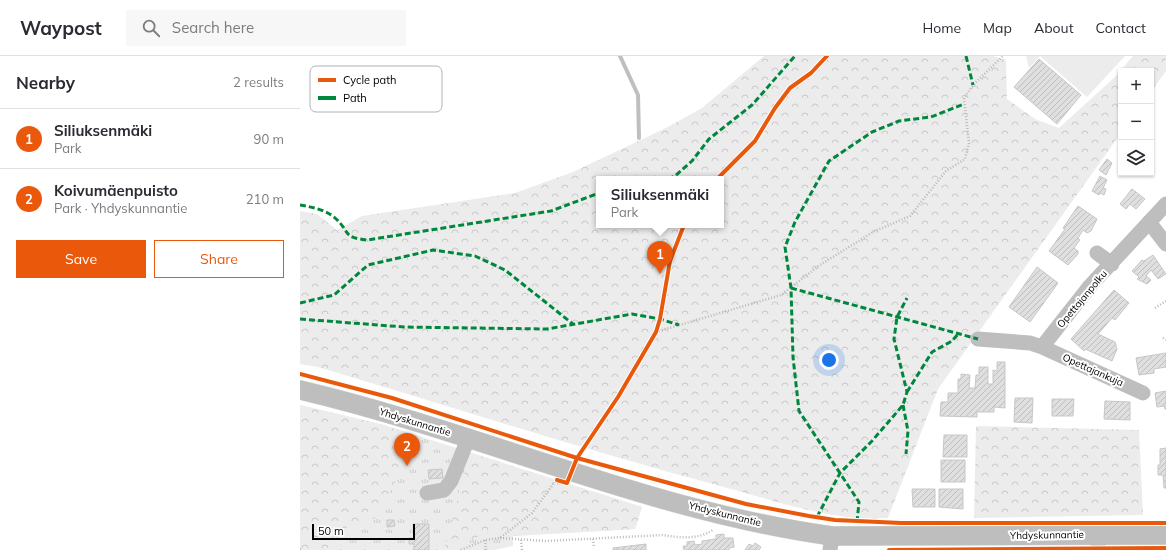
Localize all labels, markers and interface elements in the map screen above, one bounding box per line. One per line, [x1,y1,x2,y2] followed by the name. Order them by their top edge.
[126,10,406,46] search box
[20,16,102,40] text: Waypost
[140,17,162,39] icon: search
[172,18,254,37] text: Search here
[922,19,961,37] text: Home
[983,19,1012,37] text: Map
[1034,19,1074,37] text: About
[1096,19,1146,37] text: Contact
[310,66,442,112] legend
[1118,68,1154,176] map controls
[1118,68,1154,104] button: +
[16,72,75,93] text: Nearby
[343,73,396,87] text: Cycle path
[233,74,284,90] text: 2 results
[343,91,367,105] text: Path
[1118,104,1154,140] button: −
[54,121,152,140] text: Siliuksenmäki
[25,131,33,147] text: 1
[254,131,284,147] text: 90 m
[54,140,81,156] text: Park
[1118,140,1154,176] button: layers
[596,176,724,228] popup
[54,181,178,200] text: Koivumäenpuisto
[611,185,709,204] text: Siliuksenmäki
[25,191,33,207] text: 2
[246,191,284,207] text: 210 m
[54,200,187,216] text: Park · Yhdyskunnantie
[611,204,638,220] text: Park
[16,240,146,278] button: Save
[154,240,284,278] button: Share
[647,241,673,274] pin: 1
[1054,268,1110,330] street label: Opettajanpolku
[819,350,839,370] your location
[1060,351,1126,389] street label: Opettajankuja
[377,405,452,439] street label: Yhdyskunnantie
[394,433,420,466] pin: 2
[687,499,762,529] street label: Yhdyskunnantie
[312,522,415,541] scale bar
[318,524,344,538] text: 50 m
[1009,528,1084,542] street label: Yhdyskunnantie

